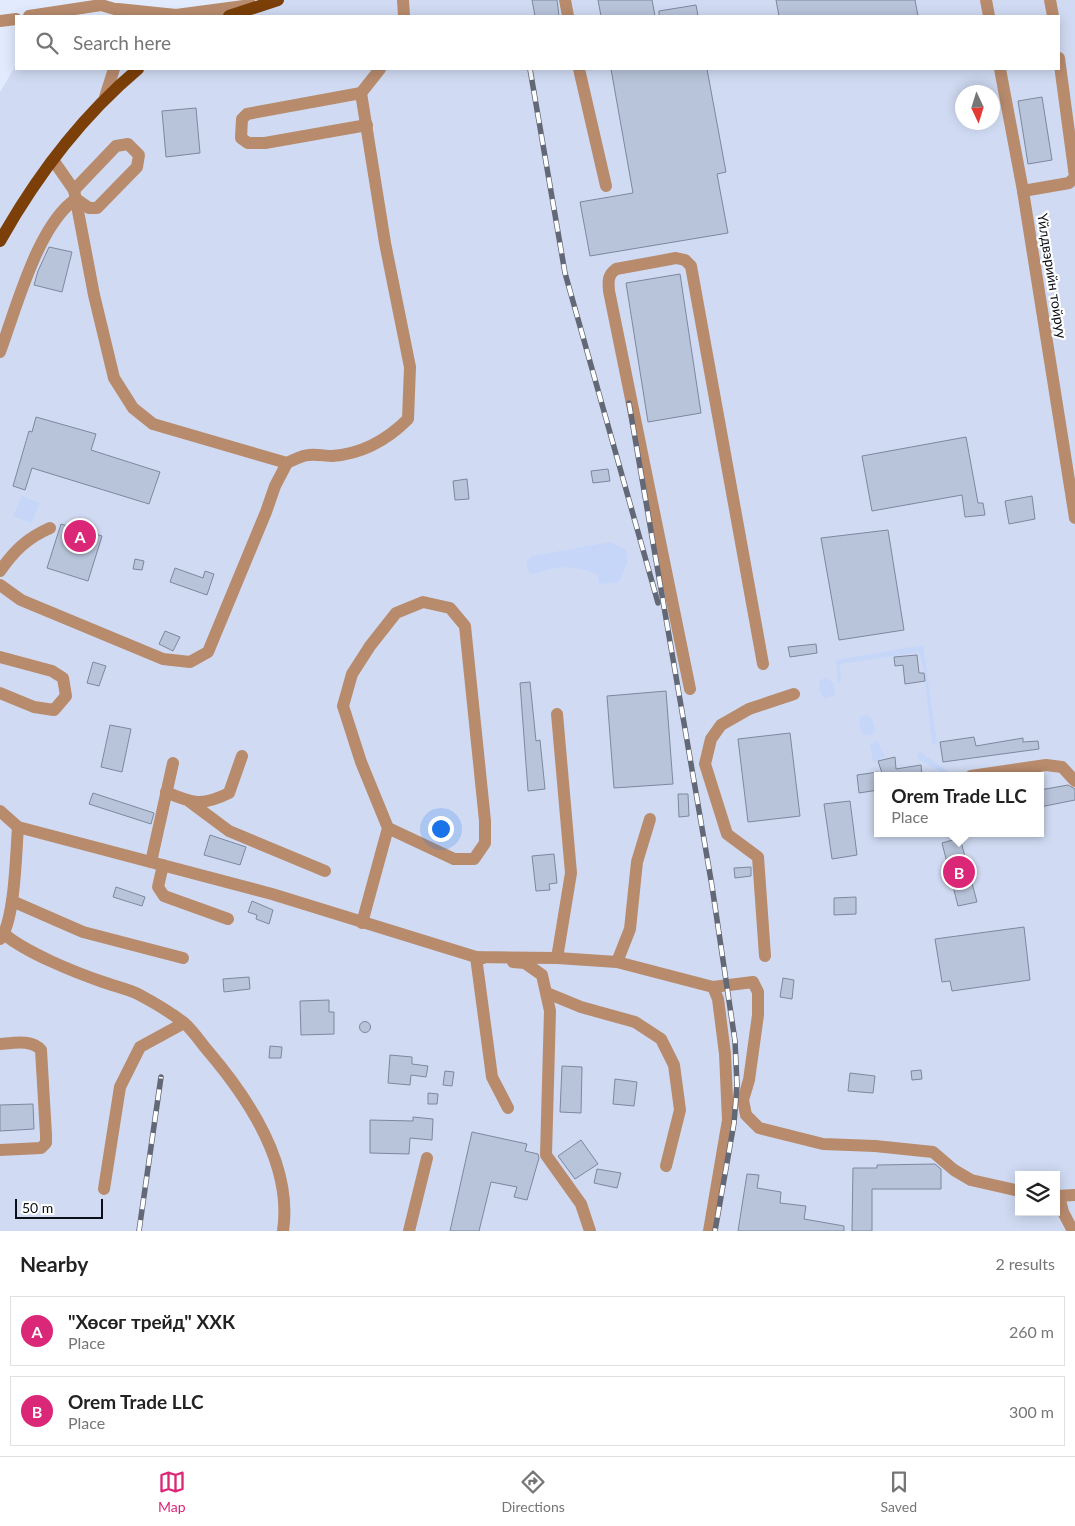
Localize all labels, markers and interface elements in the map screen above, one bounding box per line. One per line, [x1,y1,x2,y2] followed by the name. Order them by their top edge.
[15,15,1060,70] search box
[33,29,61,57] icon: search
[73,31,171,54] text: Search here
[955,85,1000,130] north arrow
[1034,212,1071,340] street label: Үйлдвэрийн тойруу
[64,517,96,555] pin: A
[874,772,1044,837] popup
[891,784,1027,807] text: Orem Trade LLC
[891,807,928,826] text: Place
[428,816,454,842] your location
[943,853,975,891] pin: B
[1015,1171,1060,1216] map controls
[1015,1171,1060,1216] button: layers
[15,1196,102,1219] scale bar
[22,1199,53,1216] text: 50 m
[20,1251,88,1276] text: Nearby
[995,1254,1055,1273] text: 2 results
[68,1310,235,1333] text: "Хөсөг трейд" ХХК
[31,1322,43,1341] text: A
[1009,1322,1054,1341] text: 260 m
[68,1333,105,1352] text: Place
[68,1390,204,1413] text: Orem Trade LLC
[32,1402,42,1421] text: B
[1009,1402,1054,1421] text: 300 m
[68,1413,105,1432] text: Place
[158,1468,186,1515] tab: Map
[502,1468,565,1515] tab: Directions
[881,1468,917,1515] tab: Saved

